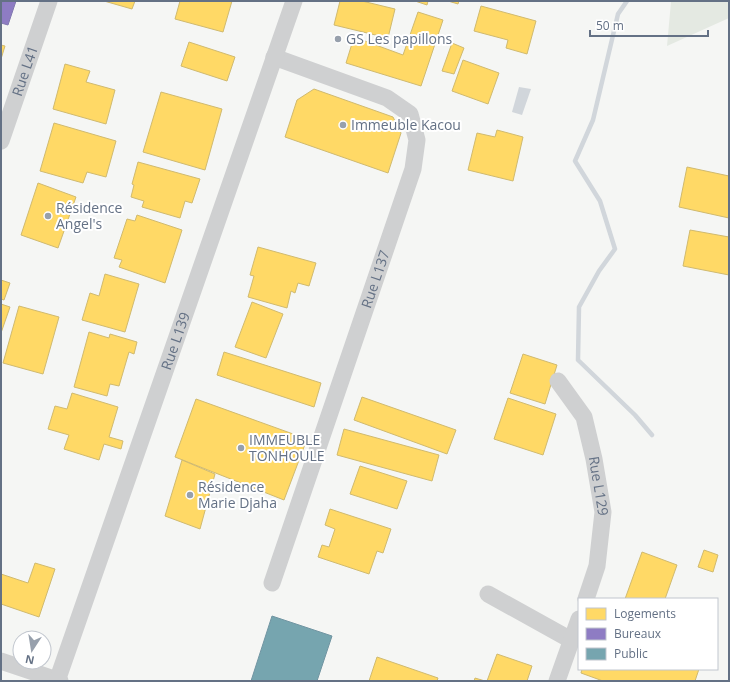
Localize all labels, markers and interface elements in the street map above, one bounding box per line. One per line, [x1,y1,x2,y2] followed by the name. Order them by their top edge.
[590,12,708,38] scale bar
[596,17,624,34] text: 50 m
[346,29,452,48] place label: GS Les papillons
[333,34,343,44] marker: GS Les papillons
[7,43,42,99] street label: Rue L41
[351,115,461,134] place label: Immeuble Kacou
[338,120,348,130] marker: Immeuble Kacou
[56,198,122,233] place label: Résidence Angel's
[43,211,53,221] marker: Résidence Angel's
[356,247,394,310] street label: Rue L137
[156,309,194,372] street label: Rue L139
[249,430,325,465] place label: IMMEUBLE TONHOULE
[236,443,246,453] marker: IMMEUBLE TONHOULE
[585,455,613,517] street label: Rue L129
[198,477,277,512] place label: Résidence Marie Djaha
[185,490,195,500] marker: Résidence Marie Djaha
[578,598,718,670] legend
[614,605,676,622] text: Logements
[614,625,662,642] text: Bureaux
[12,630,52,670] north arrow
[614,645,648,662] text: Public
[24,652,36,669] text: N

